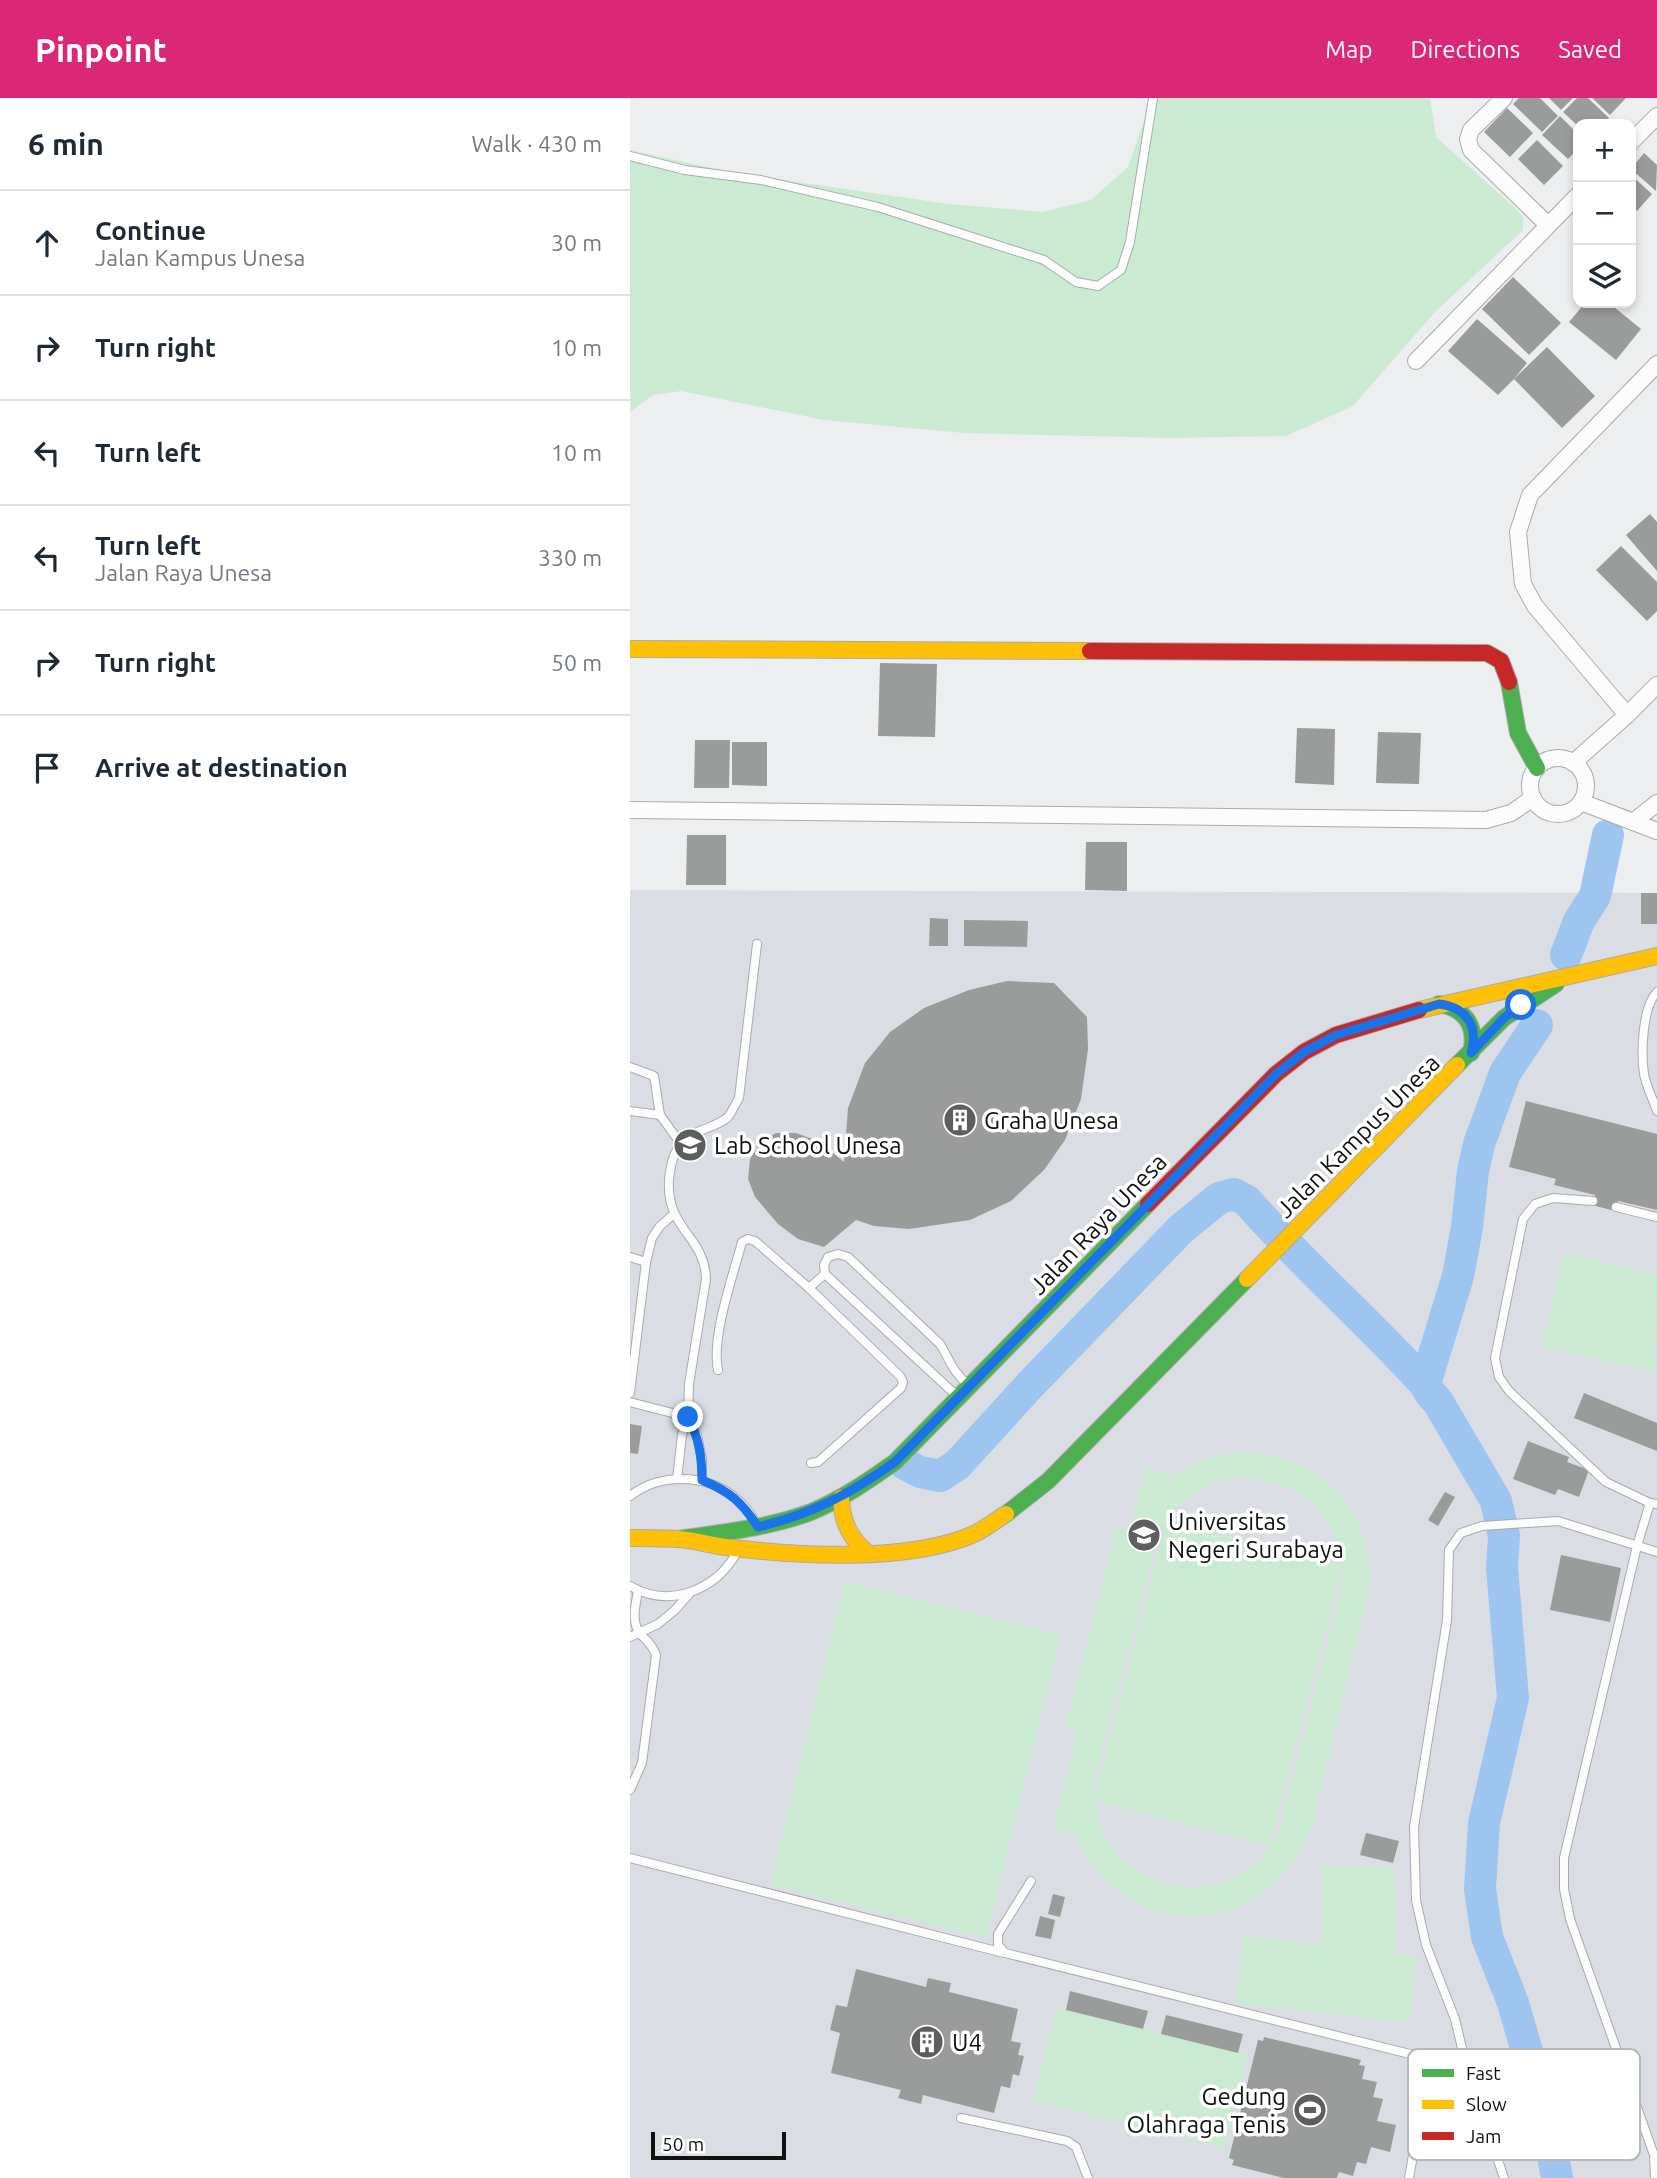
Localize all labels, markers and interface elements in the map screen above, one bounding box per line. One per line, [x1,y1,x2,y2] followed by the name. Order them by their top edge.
[35,31,167,68] text: Pinpoint
[1325,36,1372,63] text: Map
[1410,36,1520,63] text: Directions
[1558,36,1622,63] text: Saved
[1573,119,1636,308] map controls
[1573,119,1636,182] button: +
[28,127,104,161] text: 6 min
[471,131,602,156] text: Walk · 430 m
[1573,182,1636,245] button: −
[95,216,206,245] text: Continue
[28,224,66,262] icon: ahead
[551,230,602,255] text: 30 m
[95,245,305,270] text: Jalan Kampus Unesa
[1573,245,1636,308] button: layers
[28,329,66,367] icon: right
[95,333,216,362] text: Turn right
[551,335,602,360] text: 10 m
[28,434,66,472] icon: left
[95,438,201,467] text: Turn left
[551,440,602,465] text: 10 m
[95,531,201,560] text: Turn left
[28,539,66,577] icon: left
[538,545,602,570] text: 330 m
[95,560,272,585] text: Jalan Raya Unesa
[28,644,66,682] icon: right
[95,648,216,677] text: Turn right
[551,650,602,675] text: 50 m
[28,749,66,787] icon: arrive
[95,753,348,782] text: Arrive at destination
[1505,989,1536,1020] route start
[1271,1049,1445,1223] street label: Jalan Kampus Unesa
[941,1101,979,1139] building icon: Graha Unesa
[984,1107,1119,1134] place label: Graha Unesa
[671,1126,709,1164] school or university icon: Lab School Unesa
[714,1132,902,1159] place label: Lab School Unesa
[1024,1148,1172,1300] street label: Jalan Raya Unesa
[672,1401,703,1432] route end
[1168,1508,1344,1563] place label: Universitas Negeri Surabaya
[1125,1516,1163,1554] school or university icon: Universitas Negeri Surabaya
[908,2023,946,2061] building icon: U4
[952,2029,982,2056] place label: U4
[1408,2049,1640,2160] legend
[1466,2062,1501,2084] text: Fast
[1127,2083,1286,2138] place label: Gedung Olahraga Tenis
[1291,2091,1329,2129] sports icon: Gedung Olahraga Tenis
[1466,2093,1507,2115] text: Slow
[1466,2125,1502,2147] text: Jam
[651,2129,786,2161] scale bar
[662,2133,704,2155] text: 50 m

